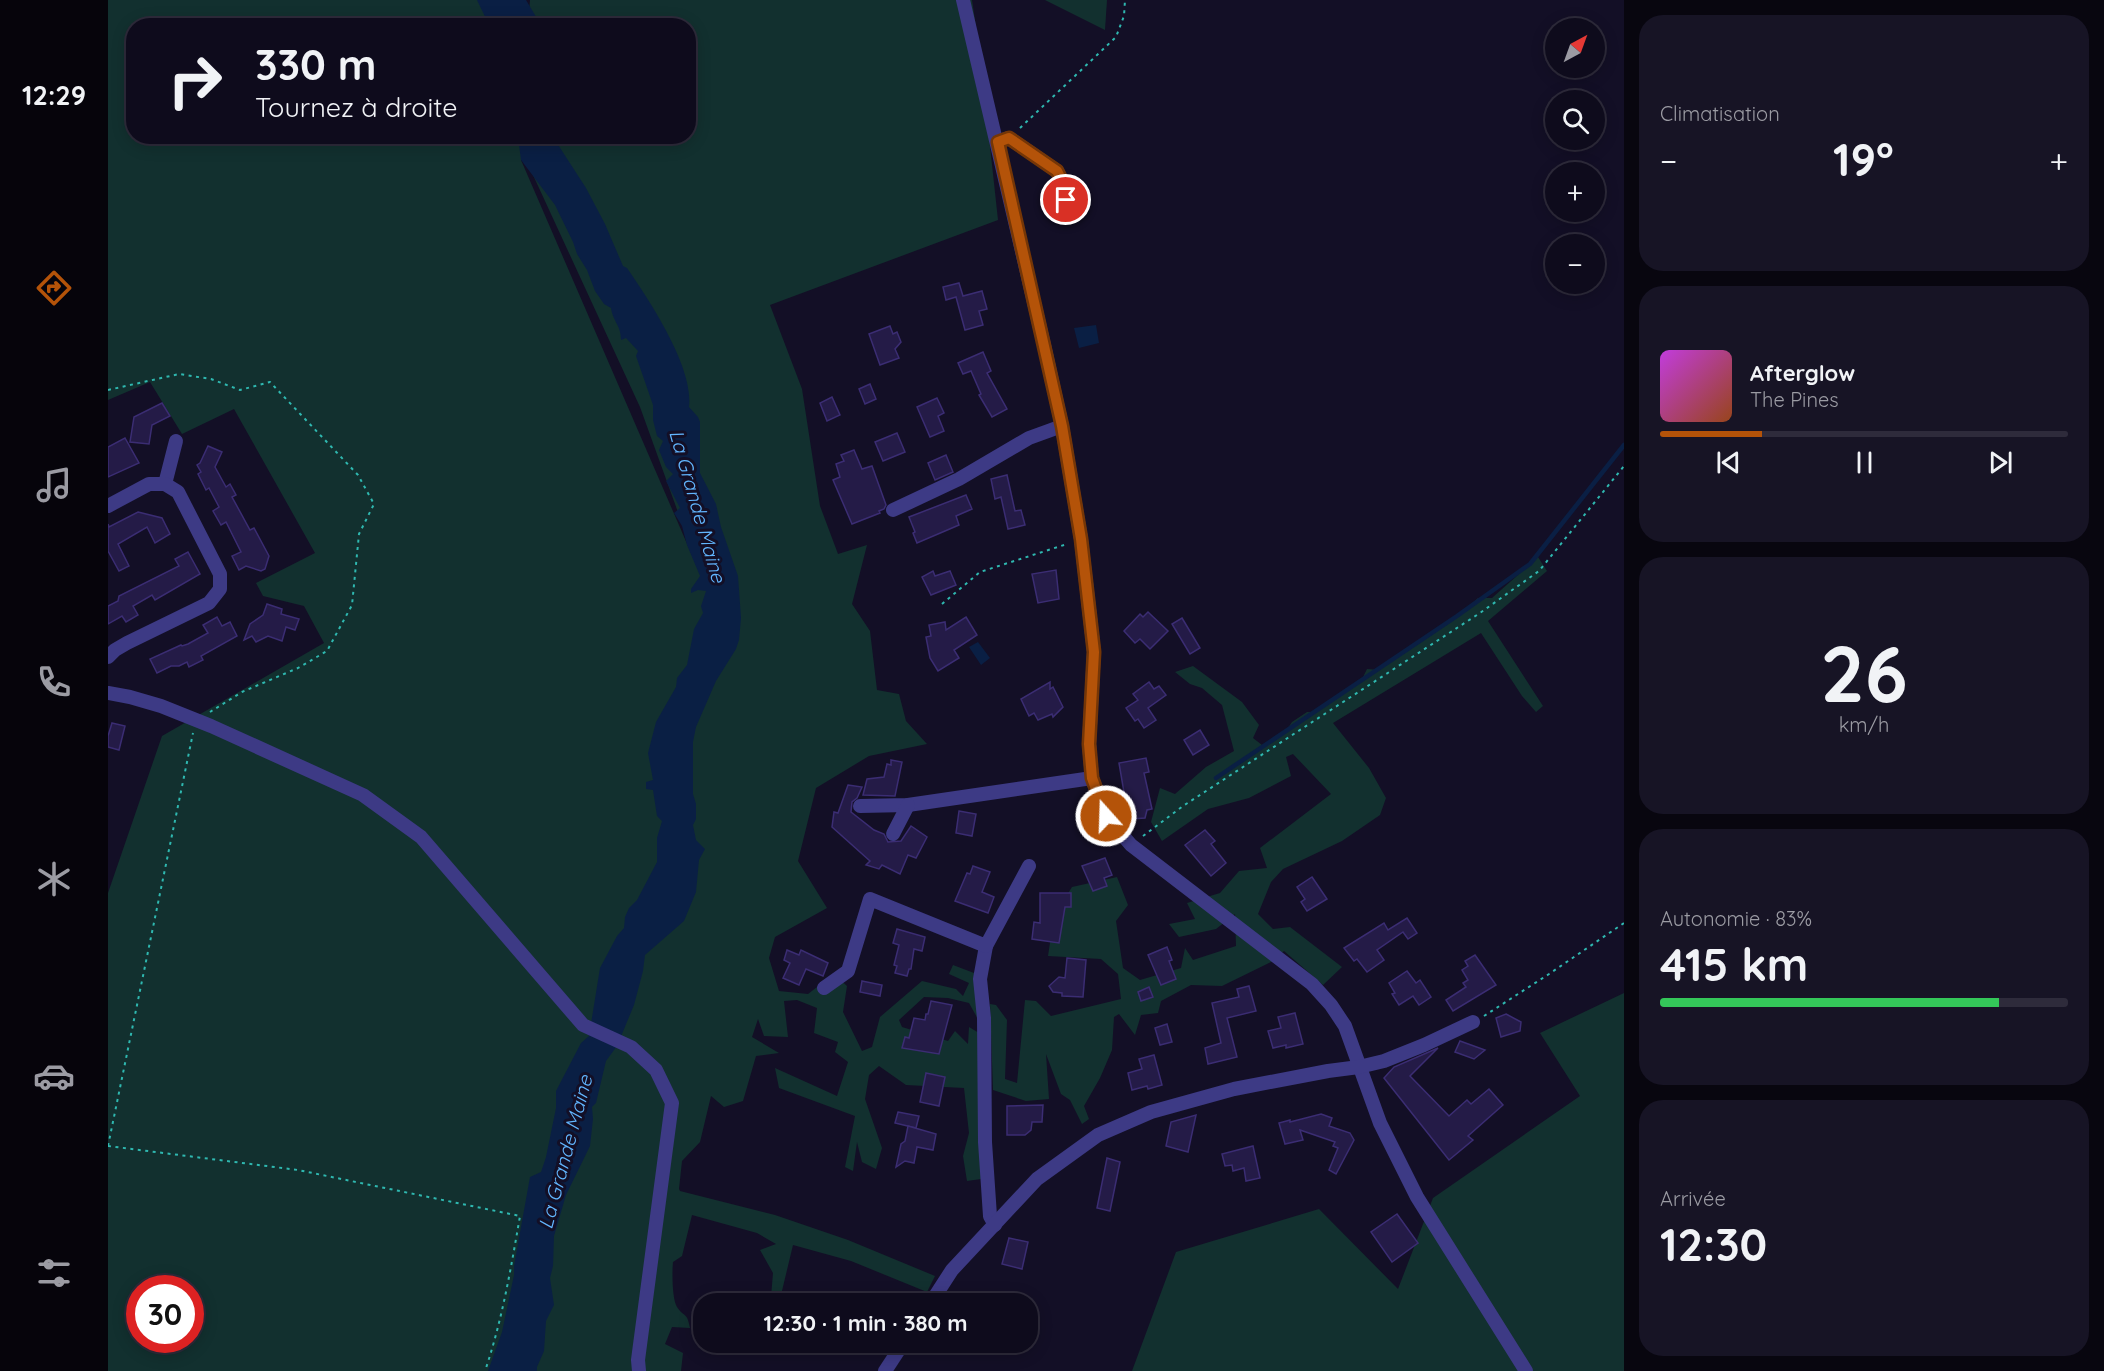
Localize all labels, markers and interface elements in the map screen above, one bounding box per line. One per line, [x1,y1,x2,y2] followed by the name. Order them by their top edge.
[1545,18,1605,78] north arrow
[1545,18,1605,294] map controls
[255,38,376,91] text: 330 m
[156,42,234,120] icon: right
[22,78,86,112] text: 12:29
[255,90,458,124] text: Tournez à droite
[1545,90,1605,150] button: search
[1660,101,1780,126] text: Climatisation
[1833,131,1894,187] text: 19°
[1660,140,1677,181] text: −
[2049,140,2068,181] text: +
[1545,162,1605,222] button: +
[1040,174,1091,225] pin
[1049,183,1082,216] icon: arrive
[1545,234,1605,294] button: −
[33,267,75,309] icon: directions
[1750,359,1855,387] text: Afterglow
[1750,387,1839,412] text: The Pines
[664,427,732,586] water label: La Grande Maine
[1712,446,1745,479] icon: previous
[1848,446,1881,479] icon: pause
[1984,446,2017,479] icon: next
[33,464,75,506] icon: music
[1820,624,1908,722] text: 26
[33,661,75,703] icon: phone
[1839,712,1889,737] text: km/h
[1074,784,1138,848] position arrow
[33,858,75,900] icon: climate
[1660,906,1812,931] text: Autonomie · 83%
[1660,936,1808,992] text: 415 km
[33,1055,75,1097] icon: car
[532,1072,598,1232] water label: La Grande Maine
[1660,1186,1726,1211] text: Arrivée
[1660,1216,1767,1272] text: 12:30
[33,1252,75,1294] icon: filters
[126,1275,204,1353] speed limit sign: 30
[764,1309,967,1337] text: 12:30 · 1 min · 380 m

